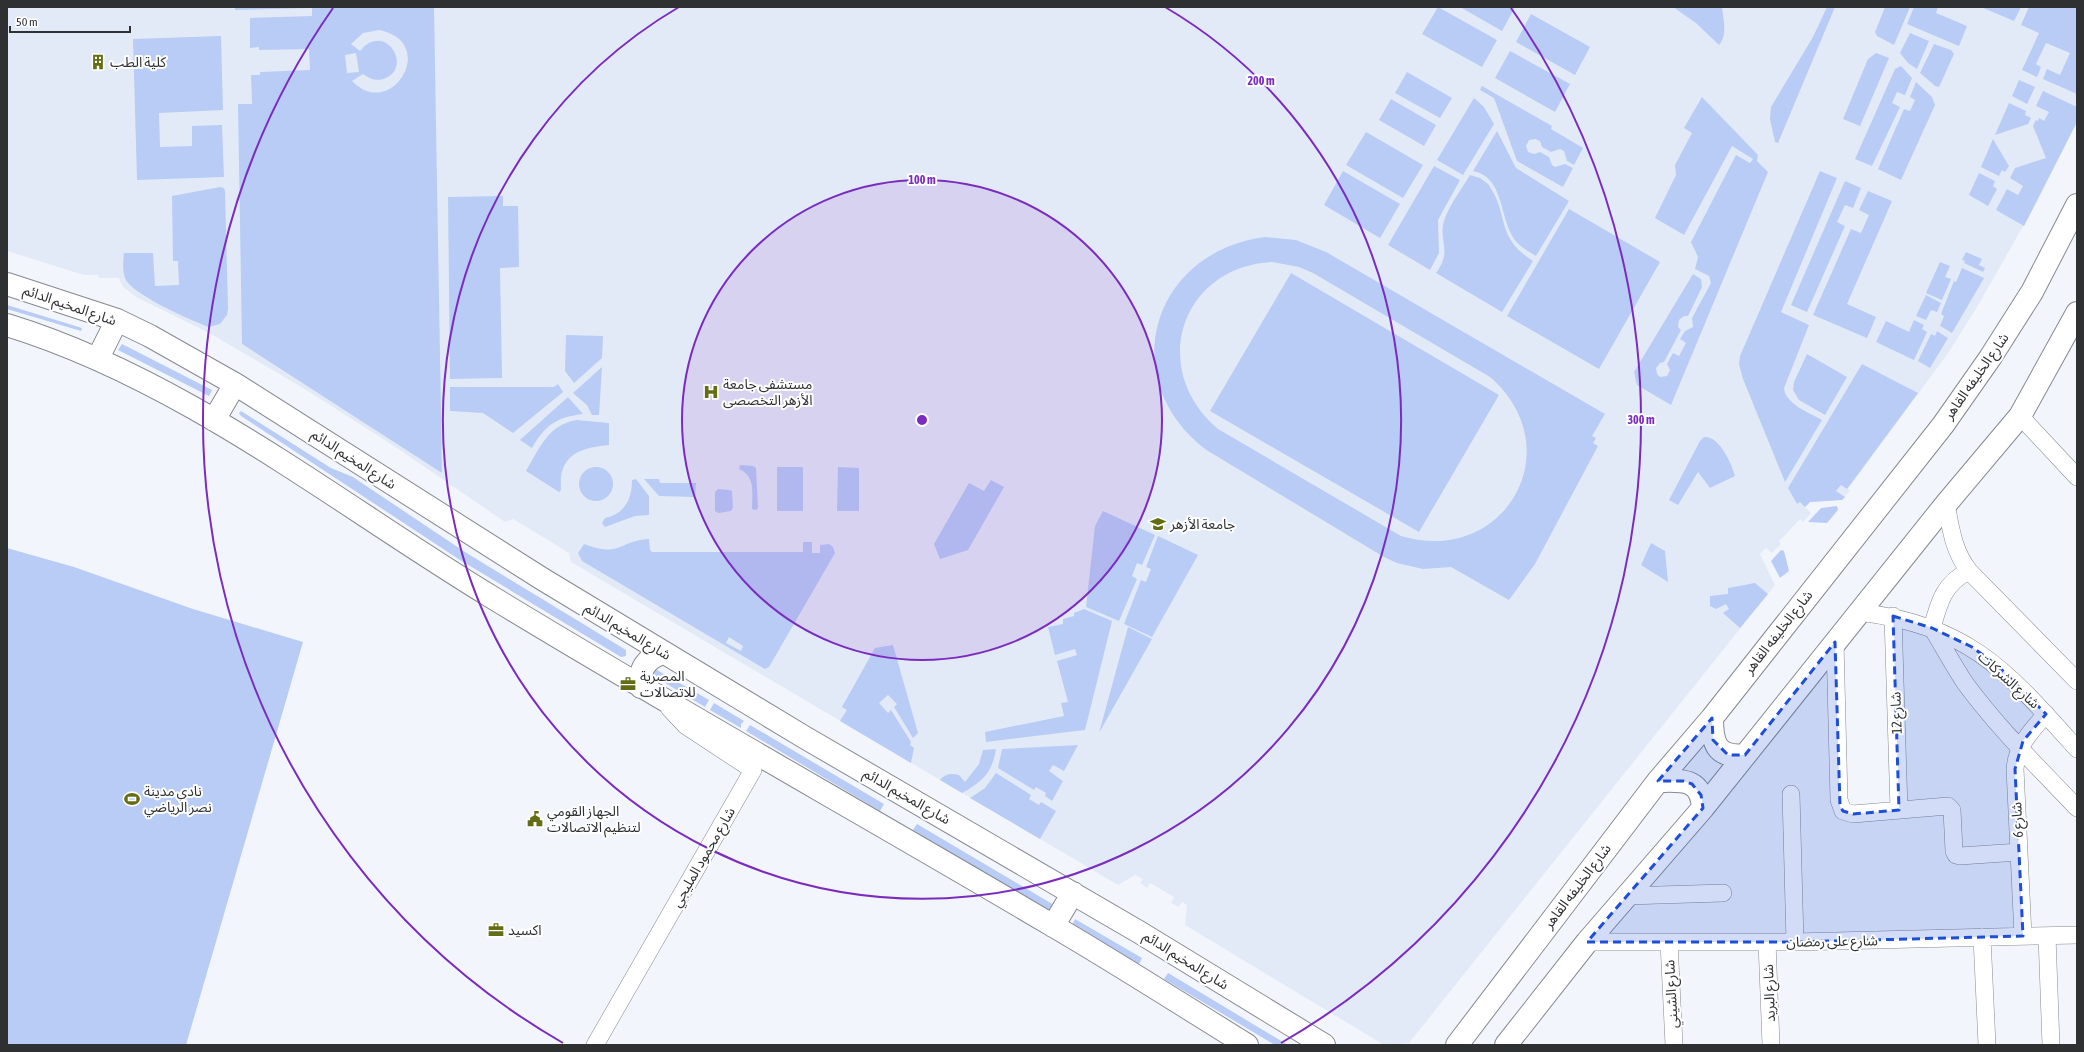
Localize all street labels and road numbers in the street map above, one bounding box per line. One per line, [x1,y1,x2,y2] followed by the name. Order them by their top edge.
[20,282,119,331] street label: شارع المخيم الدائم
[1940,330,2014,425] street label: شارع الخليفه القاهر
[307,426,399,495] street label: شارع المخيم الدائم
[1740,587,1818,680] street label: شارع الخليفه القاهر
[581,599,674,666] street label: شارع المخيم الدائم
[1973,648,2043,714] street label: شارع الشركات
[1887,691,1908,734] street label: شارع 12
[859,765,953,830] street label: شارع المخيم الدائم
[2008,802,2029,838] street label: شارع 6
[668,804,741,911] street label: شارع محمود المليجي
[1539,841,1616,934] street label: شارع الخليفه القاهر
[1139,927,1232,995] street label: شارع المخيم الدائم
[1786,932,1878,953] street label: شارع على رمضان
[1661,959,1684,1029] street label: شارع الشيني
[1760,964,1781,1022] street label: شارع البريد

